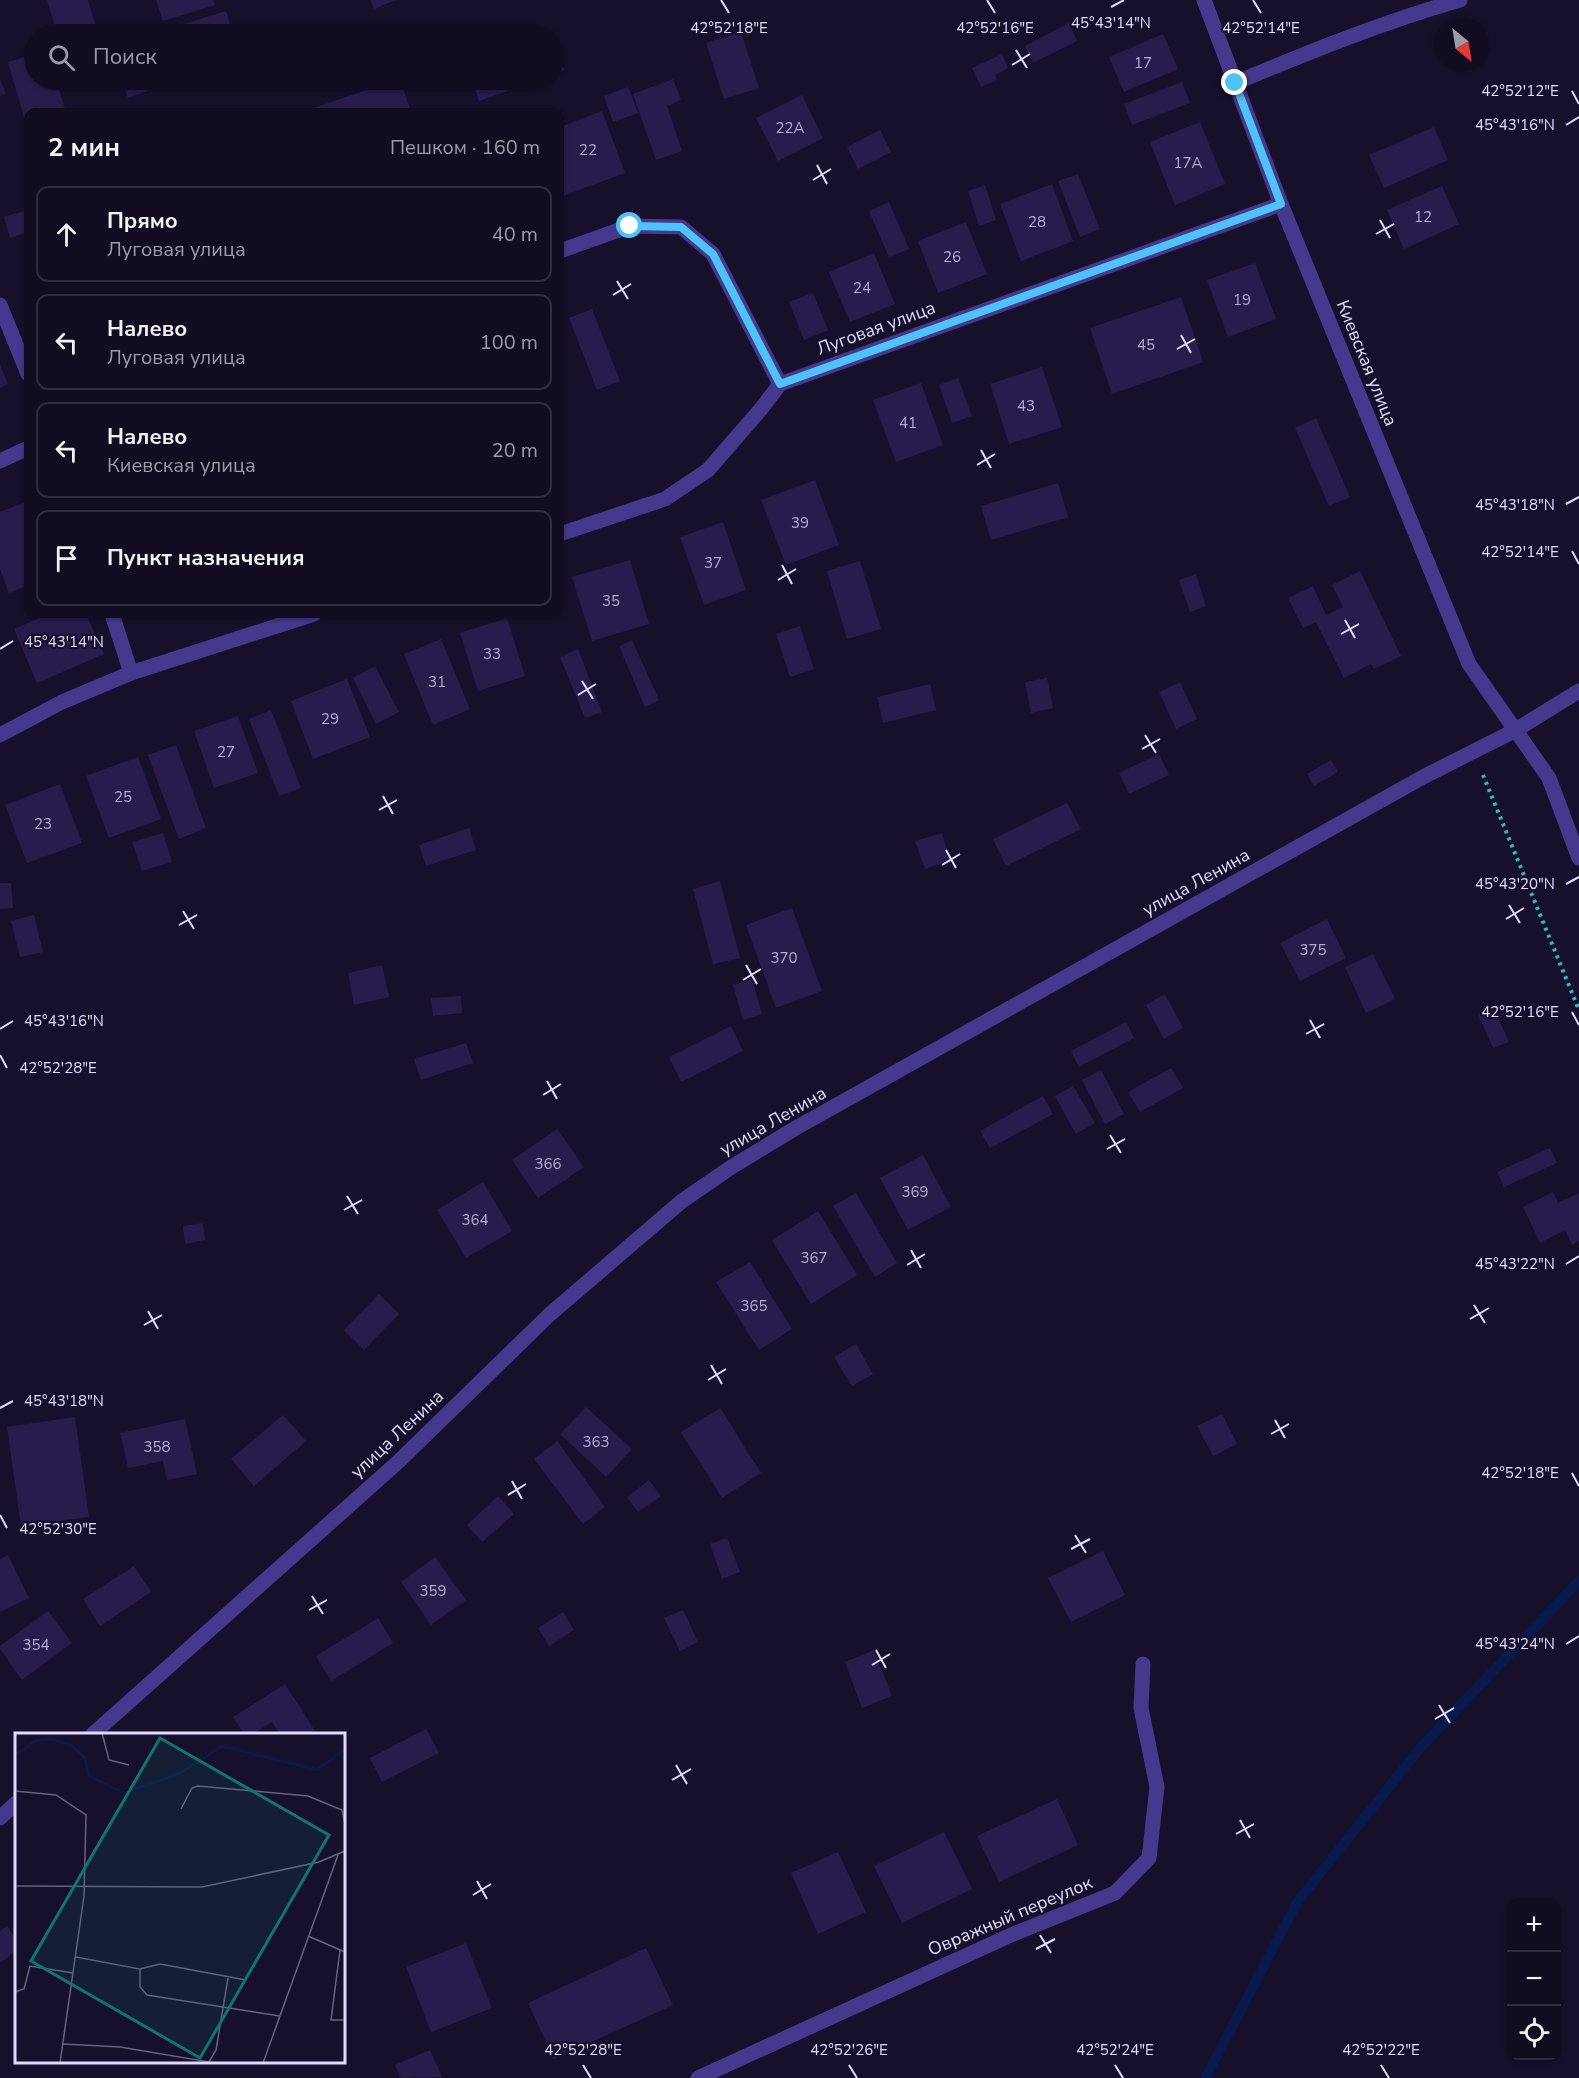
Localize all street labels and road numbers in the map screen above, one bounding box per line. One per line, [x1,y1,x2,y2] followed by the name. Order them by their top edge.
[813,295,939,361] street label: Луговая улица
[1331,296,1403,430] street label: Киевская улица
[1138,843,1254,921] street label: улица Ленина
[715,1081,831,1161] street label: улица Ленина
[345,1385,449,1483] street label: улица Ленина
[924,1870,1096,1962] street label: Овражный переулок

